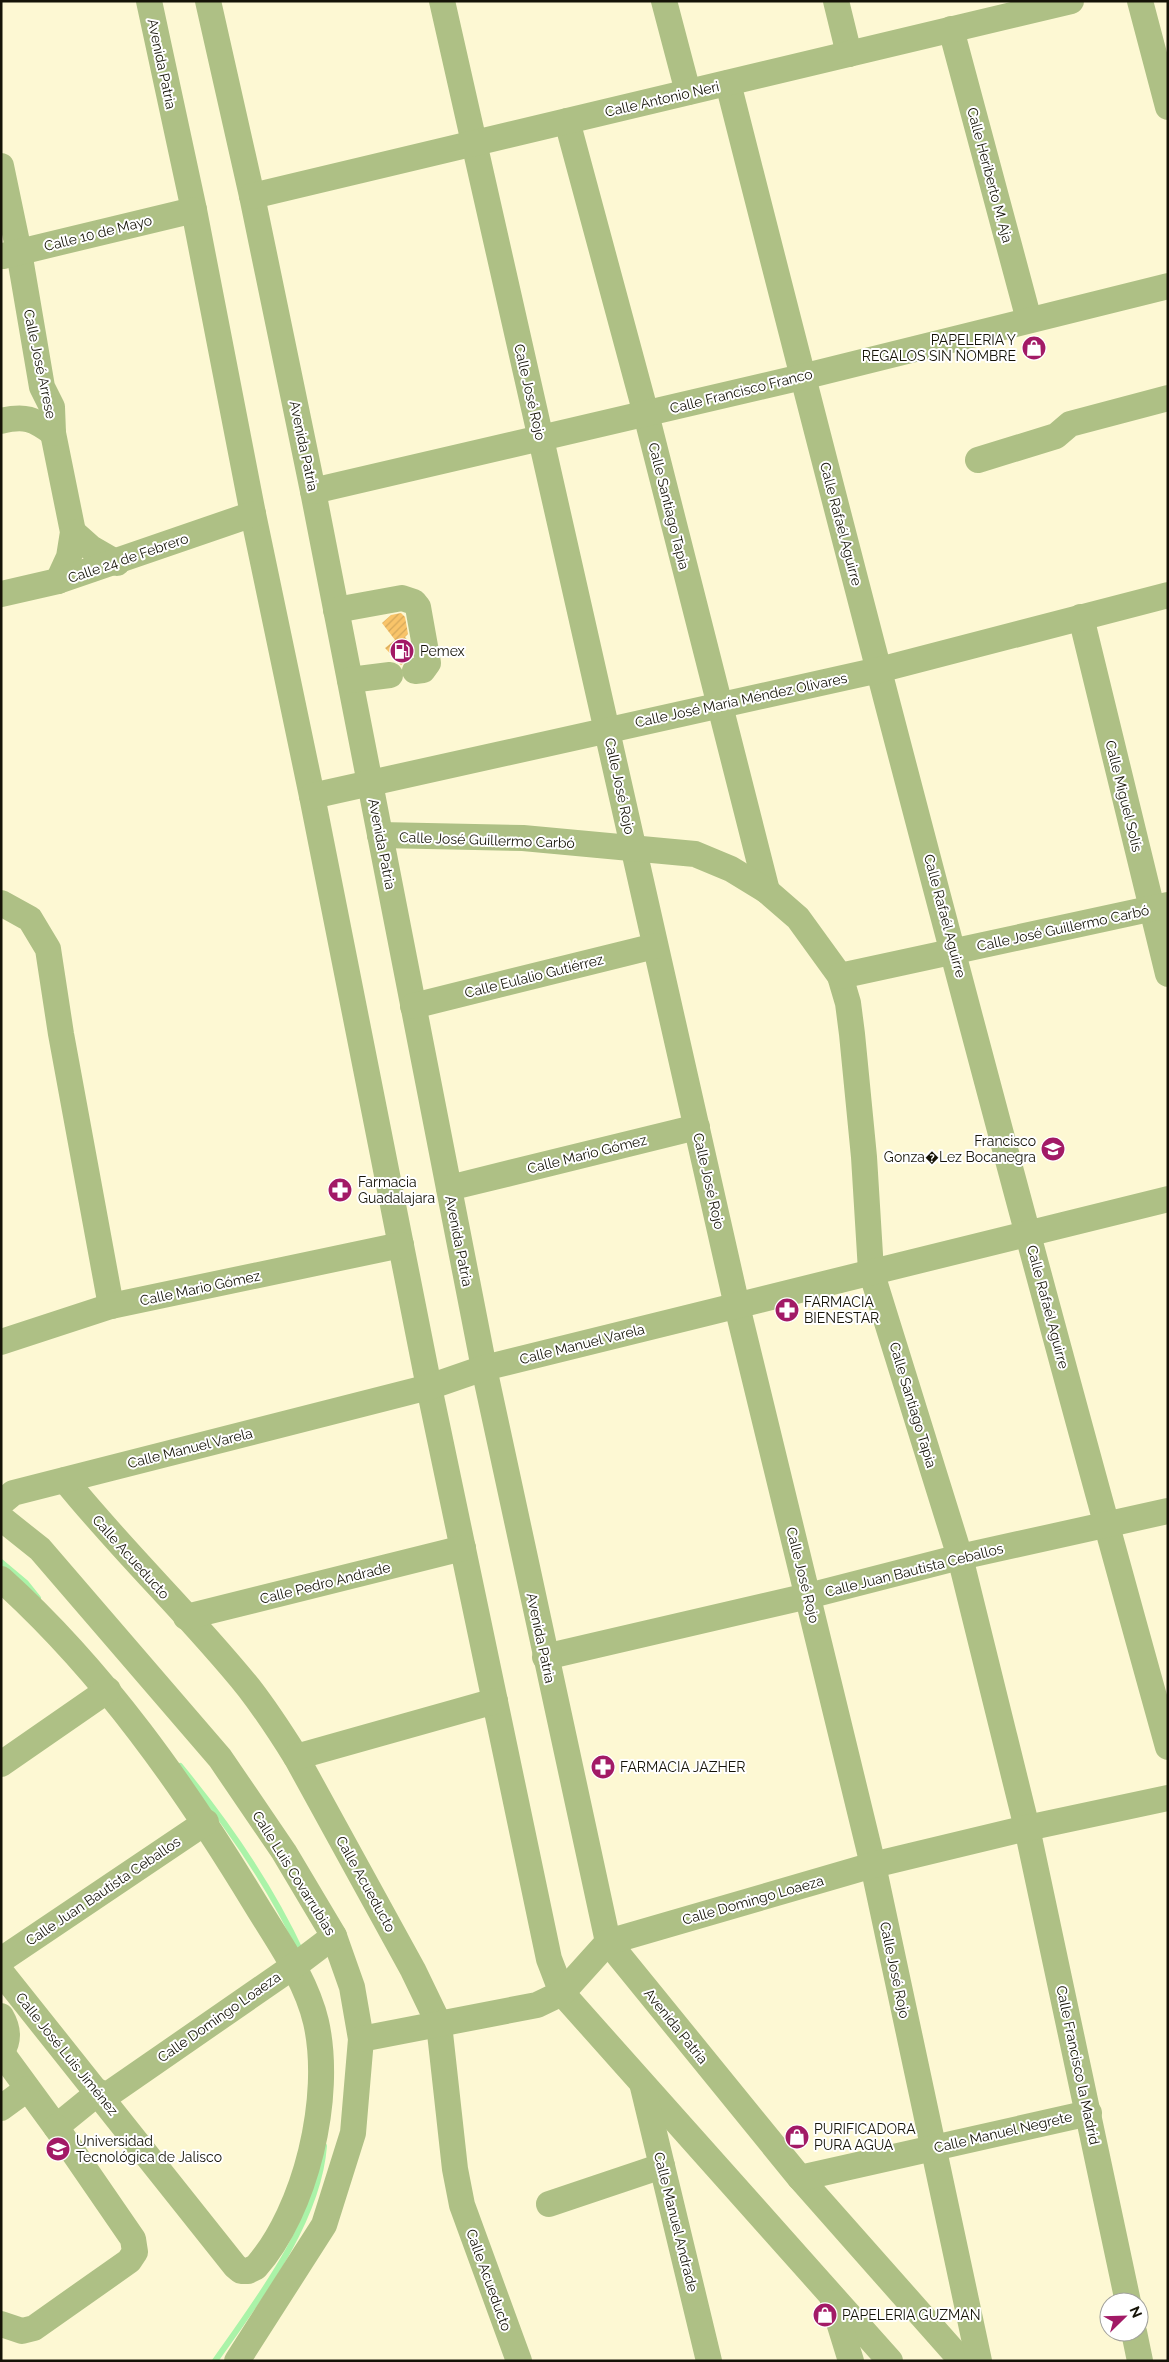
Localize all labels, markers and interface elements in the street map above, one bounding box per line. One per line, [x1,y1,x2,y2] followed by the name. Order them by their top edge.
[145,17,179,111] street label: Avenida Patria
[603,78,721,120] street label: Calle Antonio Neri
[964,106,1016,244] street label: Calle Heriberto M. Aja
[42,212,154,254] street label: Calle 10 de Mayo
[21,308,59,420] street label: Calle José Arrese
[862,332,1016,364] place label: PAPELERIA Y REGALOS SIN NOMBRE
[1021,335,1047,361] shop icon: PAPELERIA Y REGALOS SIN NOMBRE
[511,342,549,442] street label: Calle José Rojo
[668,366,814,416] street label: Calle Francisco Franco
[287,399,321,493] street label: Avenida Patria
[645,441,693,571] street label: Calle Santiago Tapia
[817,460,865,588] street label: Calle Rafaél Aguirre
[66,530,190,586] street label: Calle 24 de Febrero
[389,638,415,664] fuel station icon: Pemex
[420,643,465,659] place label: Pemex
[633,670,849,730] street label: Calle José María Méndez Olivares
[602,736,638,836] street label: Calle José Rojo
[1102,738,1146,854] street label: Calle Miguel Solís
[365,797,399,891] street label: Avenida Patria
[399,829,575,851] street label: Calle José Guillermo Carbó
[921,852,969,980] street label: Calle Rafaél Aguirre
[975,902,1151,954] street label: Calle José Guillermo Carbó
[463,951,605,1001] street label: Calle Eulalio Gutiérrez
[526,1131,649,1177] street label: Calle Mario Gómez
[690,1131,728,1231] street label: Calle José Rojo
[884,1133,1036,1165] place label: Francisco Gonza�Lez Bocanegra
[1040,1136,1066,1162] school or university icon: Francisco Gonza�Lez Bocanegra
[358,1174,435,1206] place label: Farmacia Guadalajara
[327,1177,353,1203] pharmacy icon: Farmacia Guadalajara
[442,1194,476,1288] street label: Avenida Patria
[1024,1243,1072,1371] street label: Calle Rafaél Aguirre
[138,1267,262,1309] street label: Calle Mario Gómez
[804,1294,879,1326] place label: FARMACIA BIENESTAR
[774,1297,800,1323] pharmacy icon: FARMACIA BIENESTAR
[518,1321,646,1367] street label: Calle Manuel Varela
[886,1340,940,1470] street label: Calle Santiago Tapia
[126,1425,254,1471] street label: Calle Manuel Varela
[89,1512,173,1602] street label: Calle Acueducto
[783,1525,823,1625] street label: Calle José Rojo
[823,1540,1005,1600] street label: Calle Juan Bautista Ceballos
[258,1559,392,1607] street label: Calle Pedro Andrade
[524,1591,558,1685] street label: Avenida Patria
[590,1754,616,1780] pharmacy icon: FARMACIA JAZHER
[620,1759,745,1775] place label: FARMACIA JAZHER
[249,1808,339,1938] street label: Calle Luis Covarrubias
[23,1833,184,1949] street label: Calle Juan Bautista Ceballos
[333,1833,399,1935] street label: Calle Acueducto
[681,1872,825,1928] street label: Calle Domingo Loaeza
[877,1920,913,2020] street label: Calle José Rojo
[155,1969,283,2065] street label: Calle Domingo Loaeza
[1053,1984,1103,2146] street label: Calle Francisco la Madrid
[641,1985,711,2067] street label: Avenida Patria
[13,1989,122,2119] street label: Calle José Luis Jiménez
[932,2108,1074,2156] street label: Calle Manuel Negrete
[814,2121,916,2153] place label: PURIFICADORA PURA AGUA
[784,2124,810,2150] shop icon: PURIFICADORA PURA AGUA
[76,2133,222,2165] place label: Universidad Tecnológica de Jalisco
[45,2136,71,2162] school or university icon: Universidad Tecnológica de Jalisco
[651,2150,701,2294] street label: Calle Manuel Andrade
[463,2227,515,2333] street label: Calle Acueducto
[1099,2292,1149,2342] north arrow
[812,2302,838,2328] shop icon: PAPELERIA GUZMAN
[1127,2304,1145,2320] text: N
[842,2307,981,2323] place label: PAPELERIA GUZMAN

